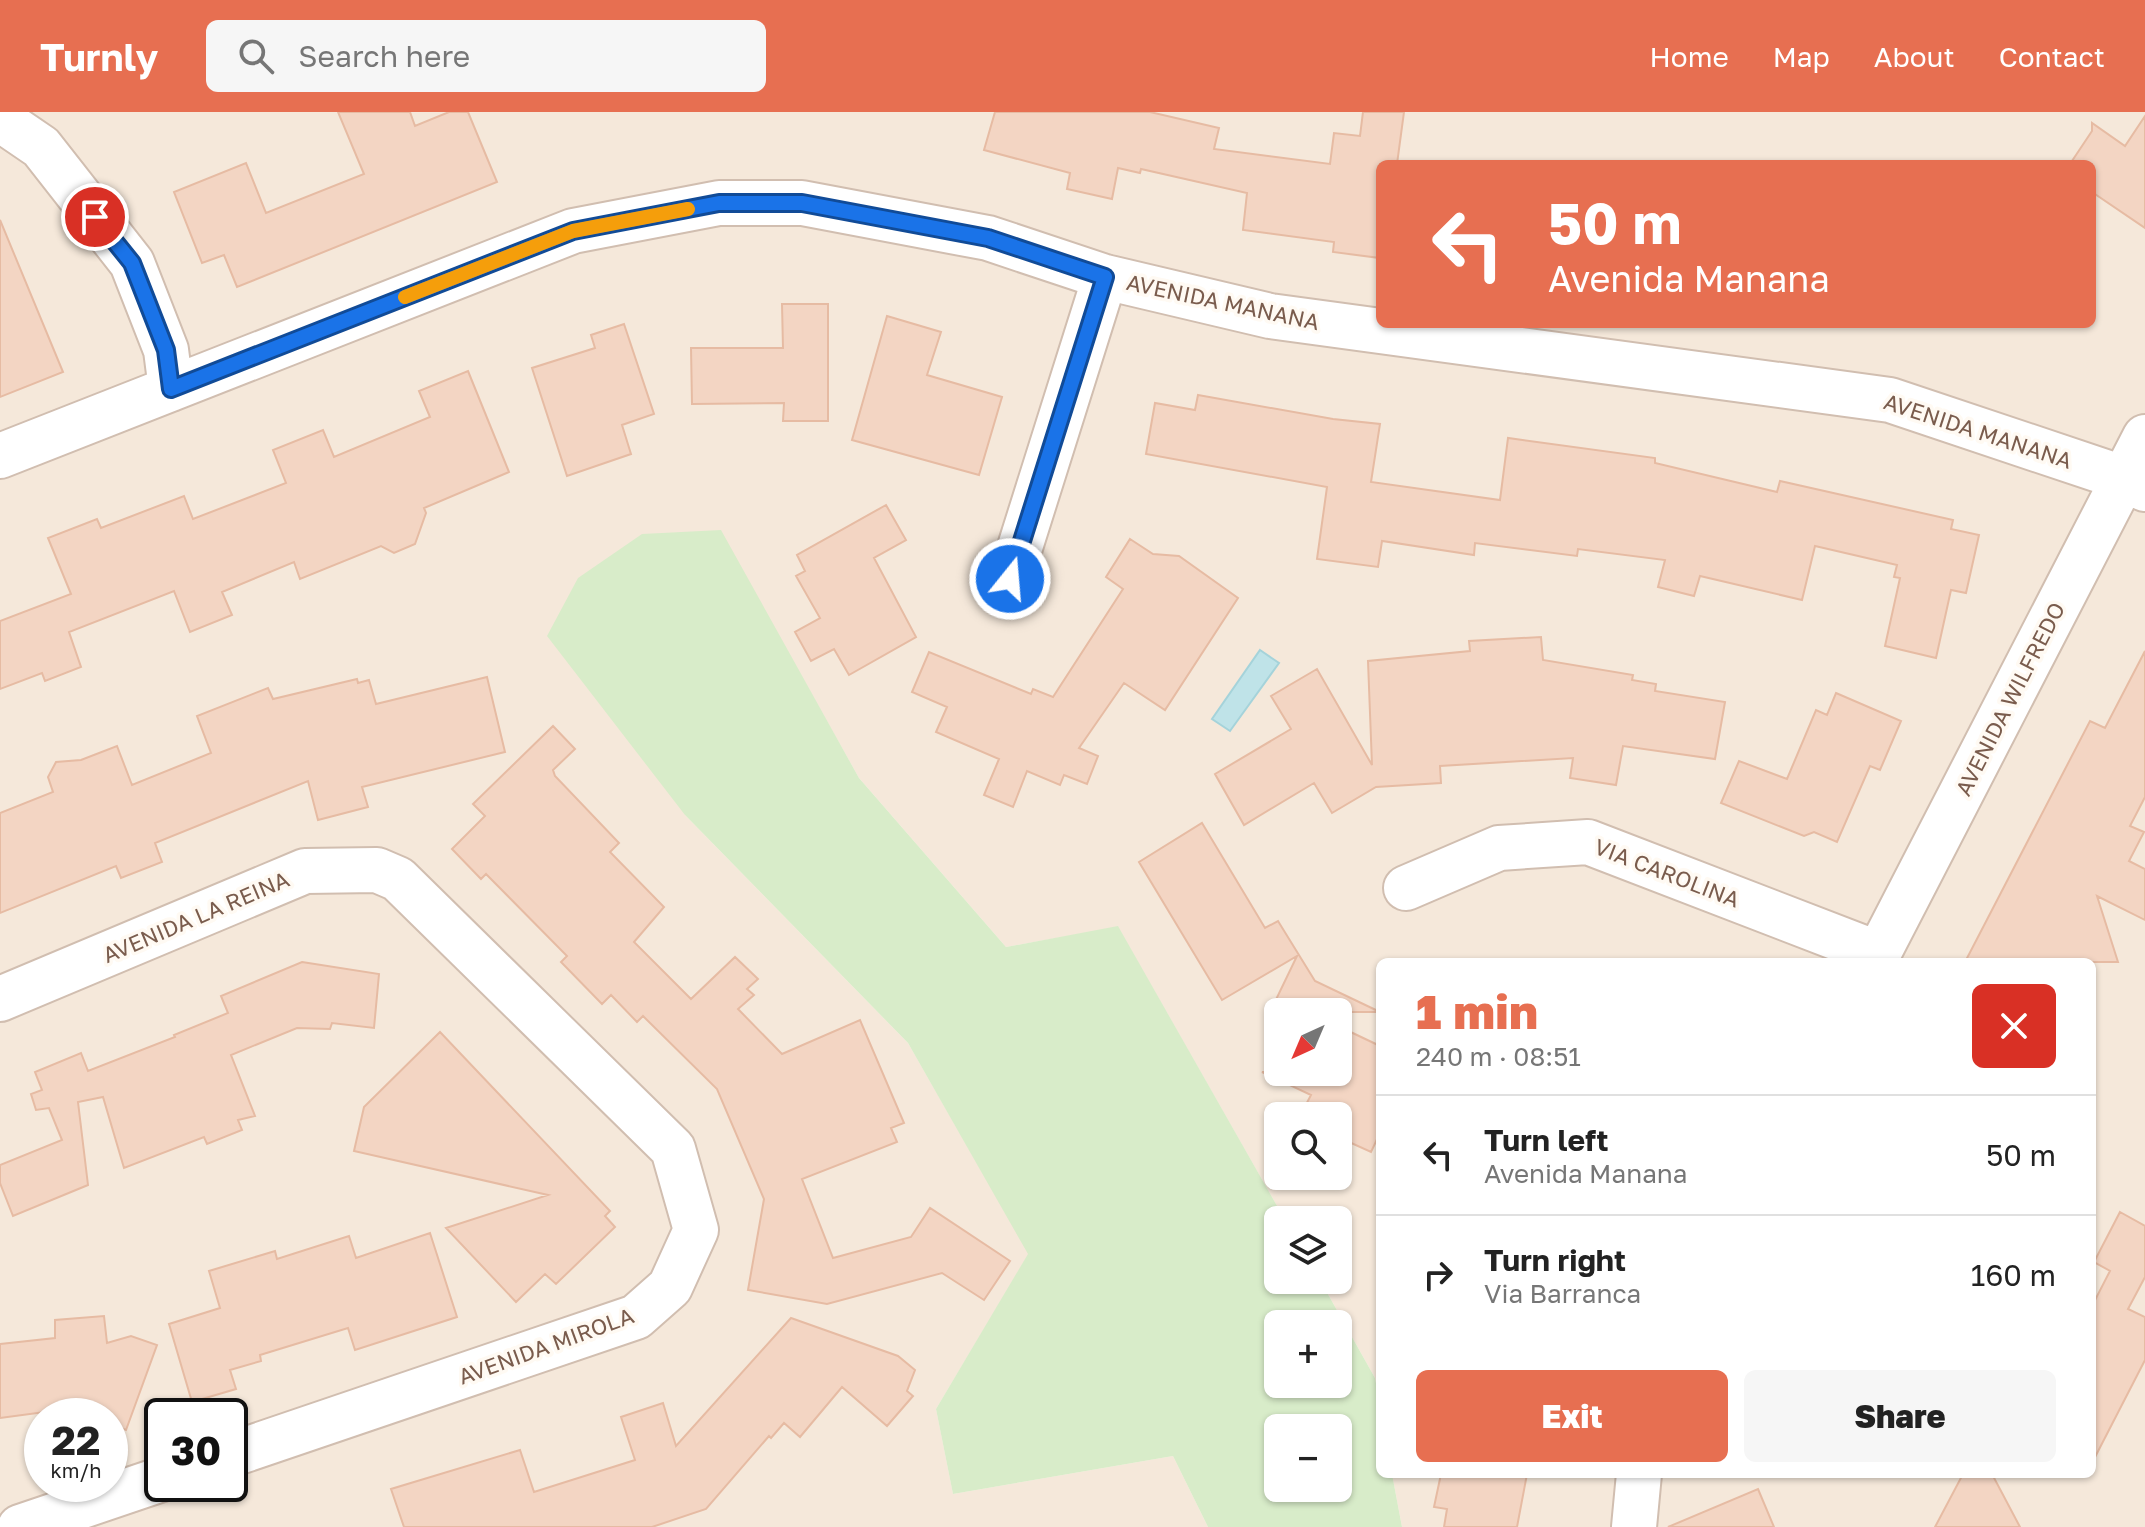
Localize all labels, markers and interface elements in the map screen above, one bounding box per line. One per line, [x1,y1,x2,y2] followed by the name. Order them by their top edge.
[206,20,766,92] search box
[40,34,158,79] text: Turnly
[234,34,278,78] icon: search
[298,38,470,74] text: Search here
[1650,40,1729,73] text: Home
[1773,40,1830,73] text: Map
[1874,40,1955,73] text: About
[1999,40,2105,73] text: Contact
[61,183,129,251] pin
[1548,189,1682,256] text: 50 m
[1416,192,1520,296] icon: left
[73,195,117,239] icon: arrive
[1548,257,1830,300] text: Avenida Manana
[1124,268,1322,335] street label: AVENIDA MANANA
[1881,387,2076,474] street label: AVENIDA MANANA
[968,537,1052,621] position arrow
[1949,598,2070,800] street label: AVENIDA WILFREDO
[1591,832,1744,913] street label: VIA CAROLINA
[99,865,293,968] street label: AVENIDA LA REINA
[1416,982,1538,1040] text: 1 min
[1972,984,2056,1068] button: close
[1264,998,1352,1086] north arrow
[1264,998,1352,1502] map controls
[1416,1041,1581,1072] text: 240 m · 08:51
[1264,1102,1352,1190] button: search
[1484,1122,1609,1158] text: Turn left
[1416,1133,1460,1177] icon: left
[1986,1137,2056,1173] text: 50 m
[1484,1158,1688,1189] text: Avenida Manana
[1264,1206,1352,1294] button: layers
[1484,1242,1626,1278] text: Turn right
[1416,1253,1460,1297] icon: right
[1971,1257,2056,1293] text: 160 m
[1484,1278,1641,1309] text: Via Barranca
[454,1301,637,1390] street label: AVENIDA MIROLA
[1264,1310,1352,1398] button: +
[1416,1370,1728,1462] button: Exit
[1744,1370,2056,1462] button: Share
[144,1398,248,1502] speed limit sign: 30
[1264,1414,1352,1502] button: −
[52,1416,100,1464] text: 22
[51,1458,101,1482] text: km/h

